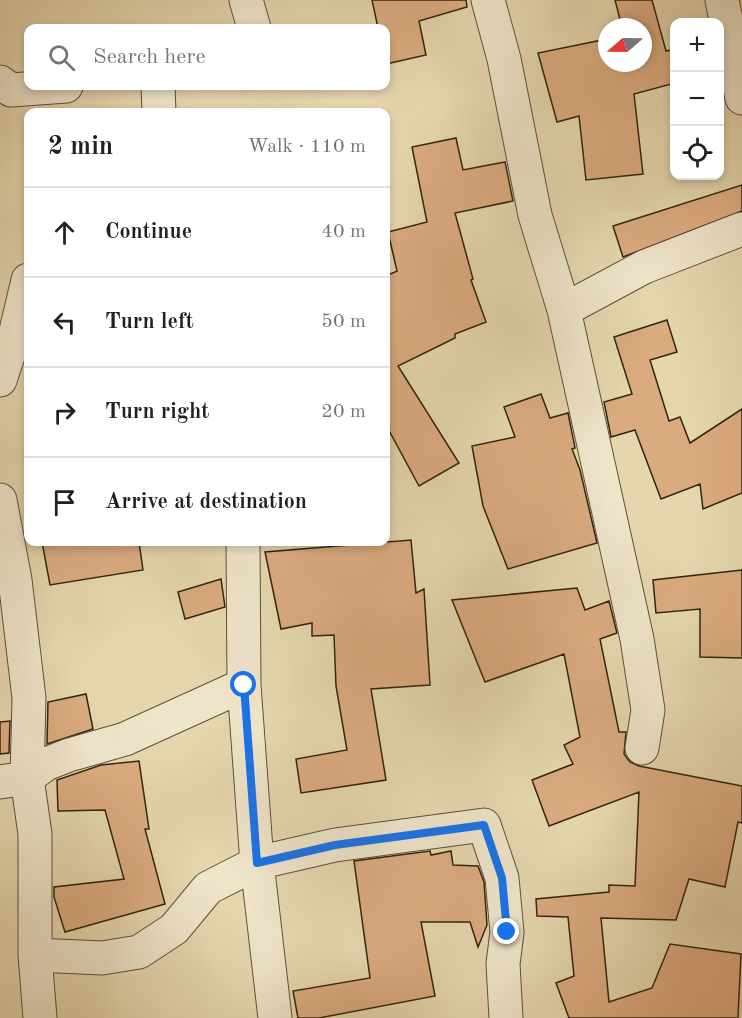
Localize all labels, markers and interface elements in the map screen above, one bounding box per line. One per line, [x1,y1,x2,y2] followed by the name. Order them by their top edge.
[598,18,652,72] north arrow
[670,18,724,180] map controls
[670,18,724,72] button: +
[24,24,390,90] search box
[45,41,78,74] icon: search
[93,46,206,68] text: Search here
[670,72,724,126] button: −
[670,126,724,180] button: locate
[48,134,113,160] text: 2 min
[247,137,366,157] text: Walk · 110 m
[48,216,81,249] icon: ahead
[105,221,192,243] text: Continue
[321,222,366,242] text: 40 m
[48,306,81,339] icon: left
[105,311,194,333] text: Turn left
[321,312,366,332] text: 50 m
[48,396,81,429] icon: right
[105,401,209,423] text: Turn right
[321,402,366,422] text: 20 m
[48,486,81,519] icon: arrive
[105,491,307,513] text: Arrive at destination
[230,671,256,697] route start
[493,918,519,944] route end

